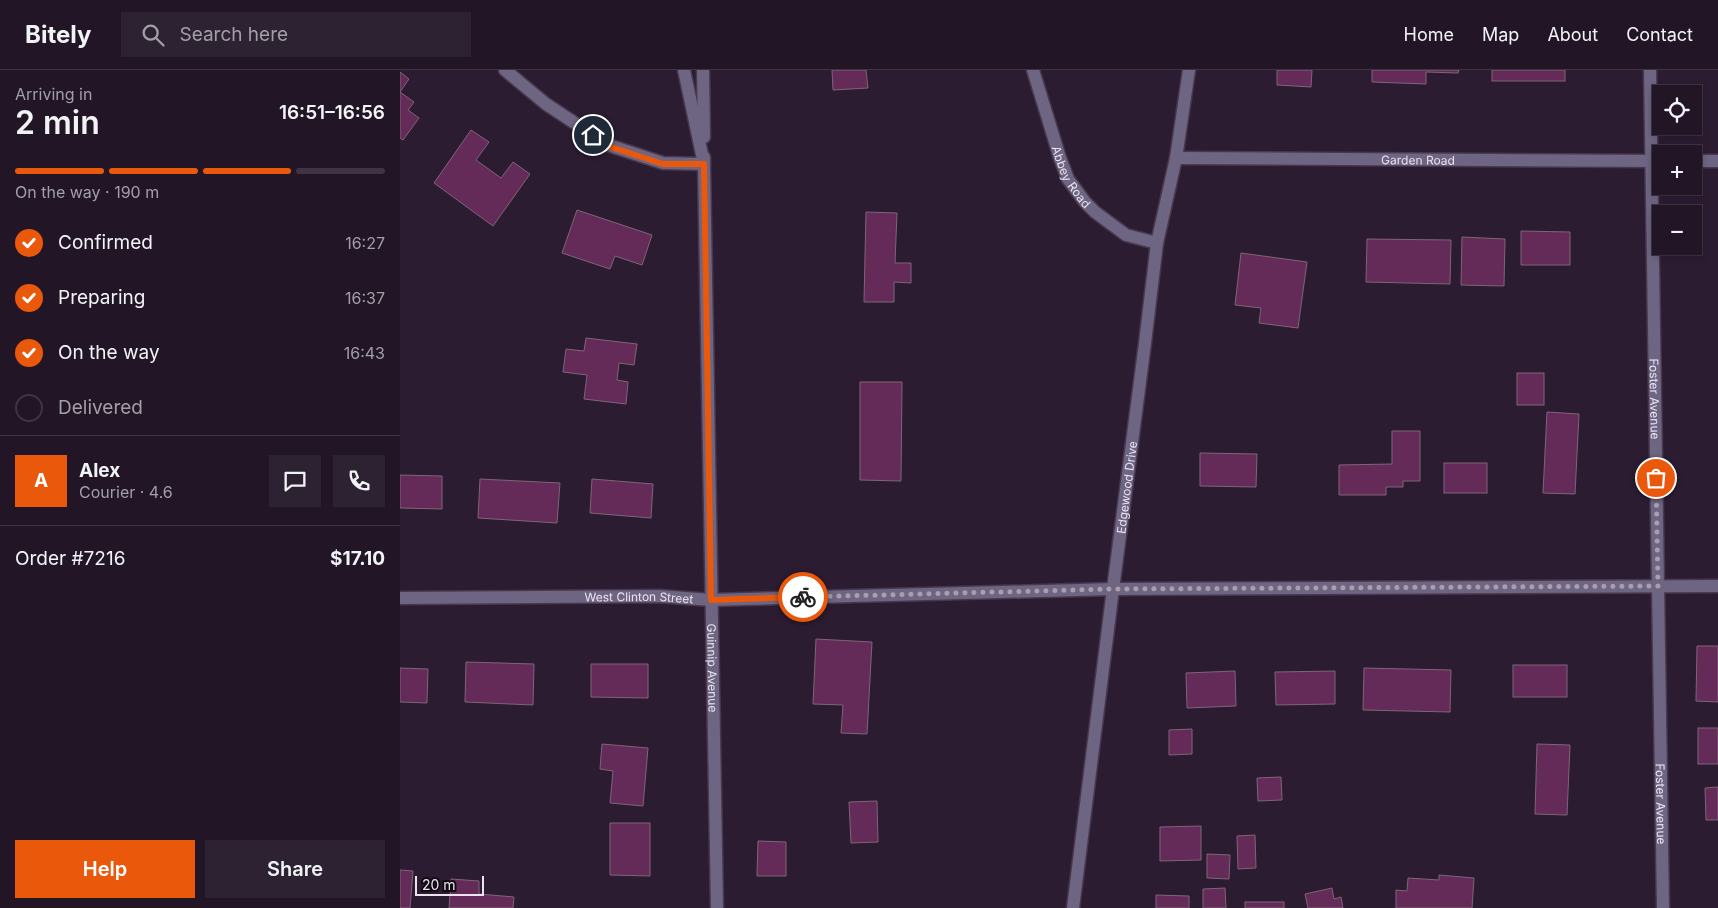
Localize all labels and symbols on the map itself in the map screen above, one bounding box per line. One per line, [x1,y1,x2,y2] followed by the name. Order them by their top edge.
[572,114,614,156] pin
[1049,144,1094,211] street label: Abbey Road
[1381,152,1455,167] street label: Garden Road
[1647,358,1663,440] street label: Foster Avenue
[1113,440,1140,535] street label: Edgewood Drive
[1635,457,1677,499] pin
[778,572,828,622] courier
[584,588,694,606] street label: West Clinton Street
[705,623,721,712] street label: Guinnip Avenue
[1653,763,1670,845] street label: Foster Avenue
[415,873,484,896] scale bar

